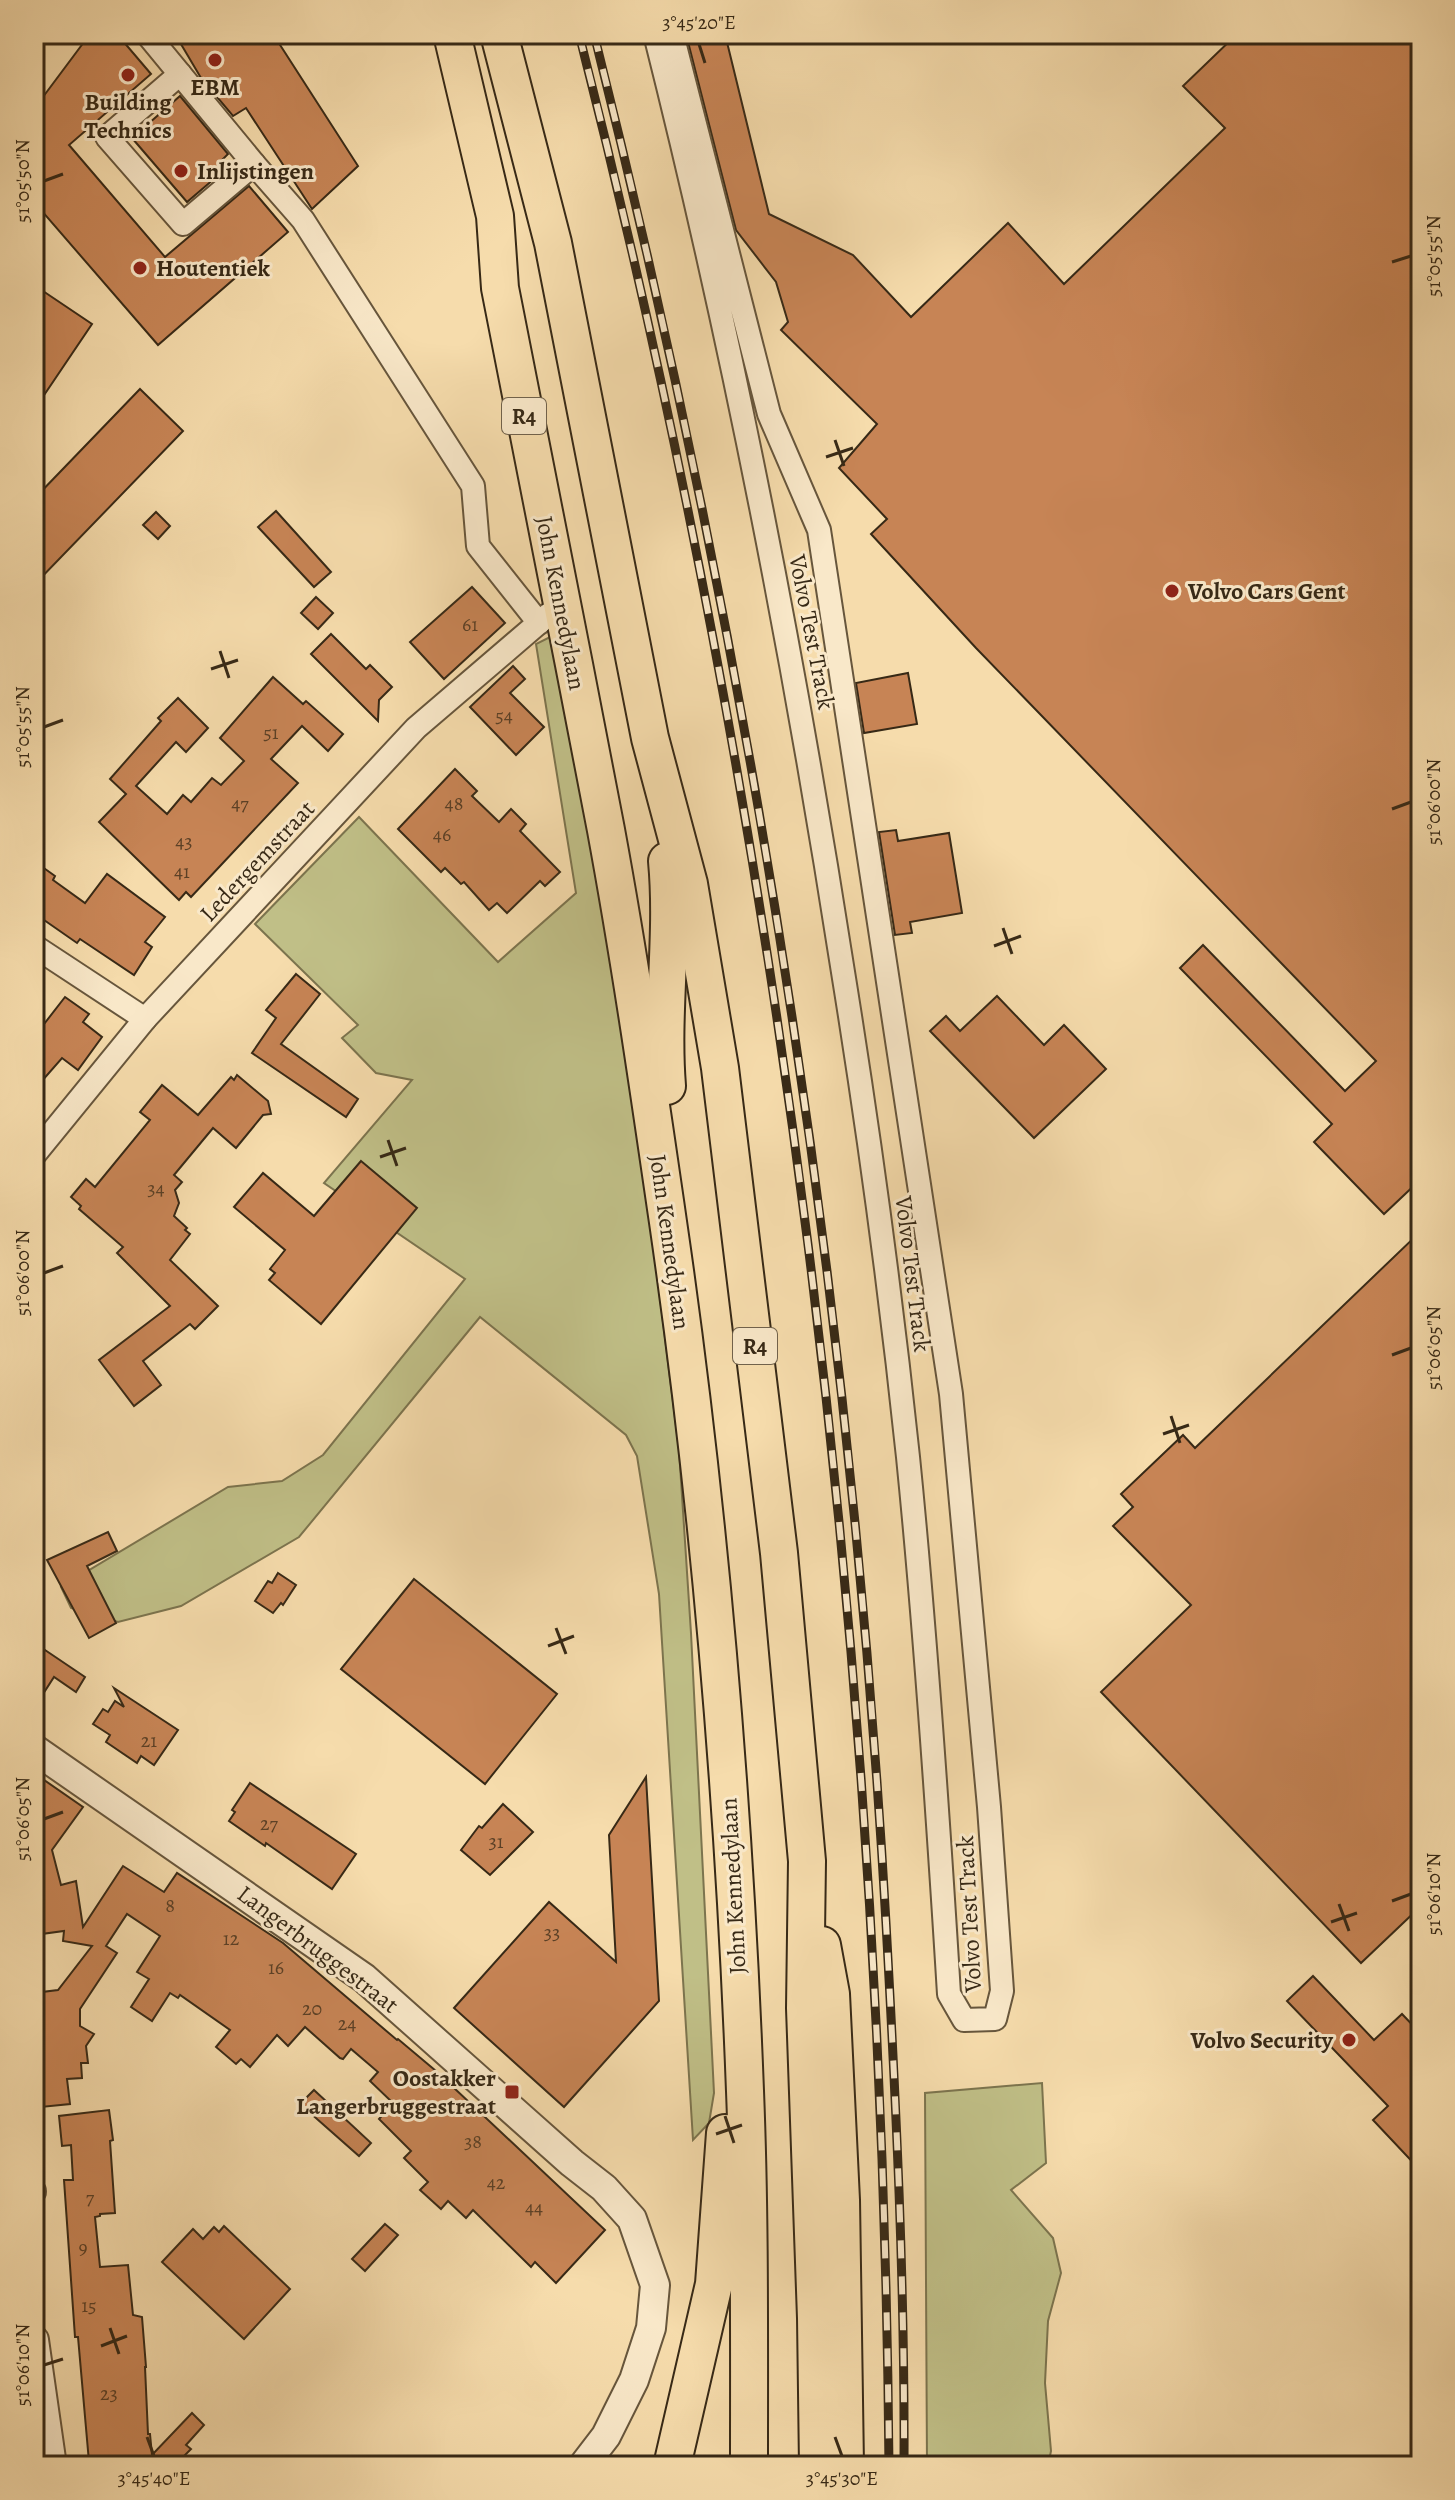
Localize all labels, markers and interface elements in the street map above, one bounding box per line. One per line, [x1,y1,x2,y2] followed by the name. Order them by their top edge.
[662,9,736,36] text: 3°45'20"E
[206,51,224,69] marker: EBM
[119,66,137,84] marker: Building Technics
[190,71,240,103] place label: EBM
[84,86,172,146] place label: Building Technics
[9,139,36,223] text: 51°05'50"N
[197,155,314,187] place label: Inlijstingen
[172,162,190,180] marker: Inlijstingen
[1420,215,1447,297] text: 51°05'55"N
[156,252,270,284] place label: Houtentiek
[131,259,149,277] marker: Houtentiek
[502,398,546,434] road number: R4
[528,513,594,693] street label: John Kennedylaan
[781,551,843,712] street label: Volvo Test Track
[1187,575,1346,607] place label: Volvo Cars Gent
[1163,582,1181,600] marker: Volvo Cars Gent
[462,611,478,638] house number: 61
[9,686,36,768] text: 51°05'55"N
[495,702,513,729] house number: 54
[263,719,279,746] house number: 51
[1420,759,1447,845] text: 51°06'00"N
[231,790,249,817] house number: 47
[445,790,463,817] house number: 48
[192,793,322,929] street label: Ledergemstraat
[433,821,451,848] house number: 46
[175,828,193,855] house number: 43
[174,858,190,885] house number: 41
[642,1152,698,1332] street label: John Kennedylaan
[147,1175,165,1202] house number: 34
[887,1193,938,1354] street label: Volvo Test Track
[9,1230,36,1316] text: 51°06'00"N
[1420,1306,1447,1390] text: 51°06'05"N
[733,1328,777,1364] road number: R4
[141,1727,157,1754] house number: 21
[9,1777,36,1861] text: 51°06'05"N
[712,1797,754,1975] street label: John Kennedylaan
[260,1810,279,1837] house number: 27
[488,1828,504,1855] house number: 31
[949,1835,989,1994] street label: Volvo Test Track
[1420,1853,1447,1935] text: 51°06'10"N
[231,1878,405,2020] street label: Langerbruggestraat
[165,1892,175,1919] house number: 8
[544,1919,560,1946] house number: 33
[223,1925,240,1952] house number: 12
[268,1954,284,1981] house number: 16
[302,1995,322,2022] house number: 20
[338,2010,356,2037] house number: 24
[1189,2024,1334,2056] place label: Volvo Security
[1340,2031,1358,2049] marker: Volvo Security
[296,2062,496,2122] place label: Oostakker Langerbruggestraat
[503,2083,521,2101] marker: Oostakker Langerbruggestraat
[464,2128,482,2155] house number: 38
[487,2169,506,2196] house number: 42
[86,2184,95,2211] house number: 7
[525,2194,543,2221] house number: 44
[78,2234,88,2261] house number: 9
[81,2292,97,2319] house number: 15
[9,2324,36,2406] text: 51°06'10"N
[100,2380,118,2407] house number: 23
[117,2465,191,2492] text: 3°45'40"E
[806,2465,878,2492] text: 3°45'30"E

